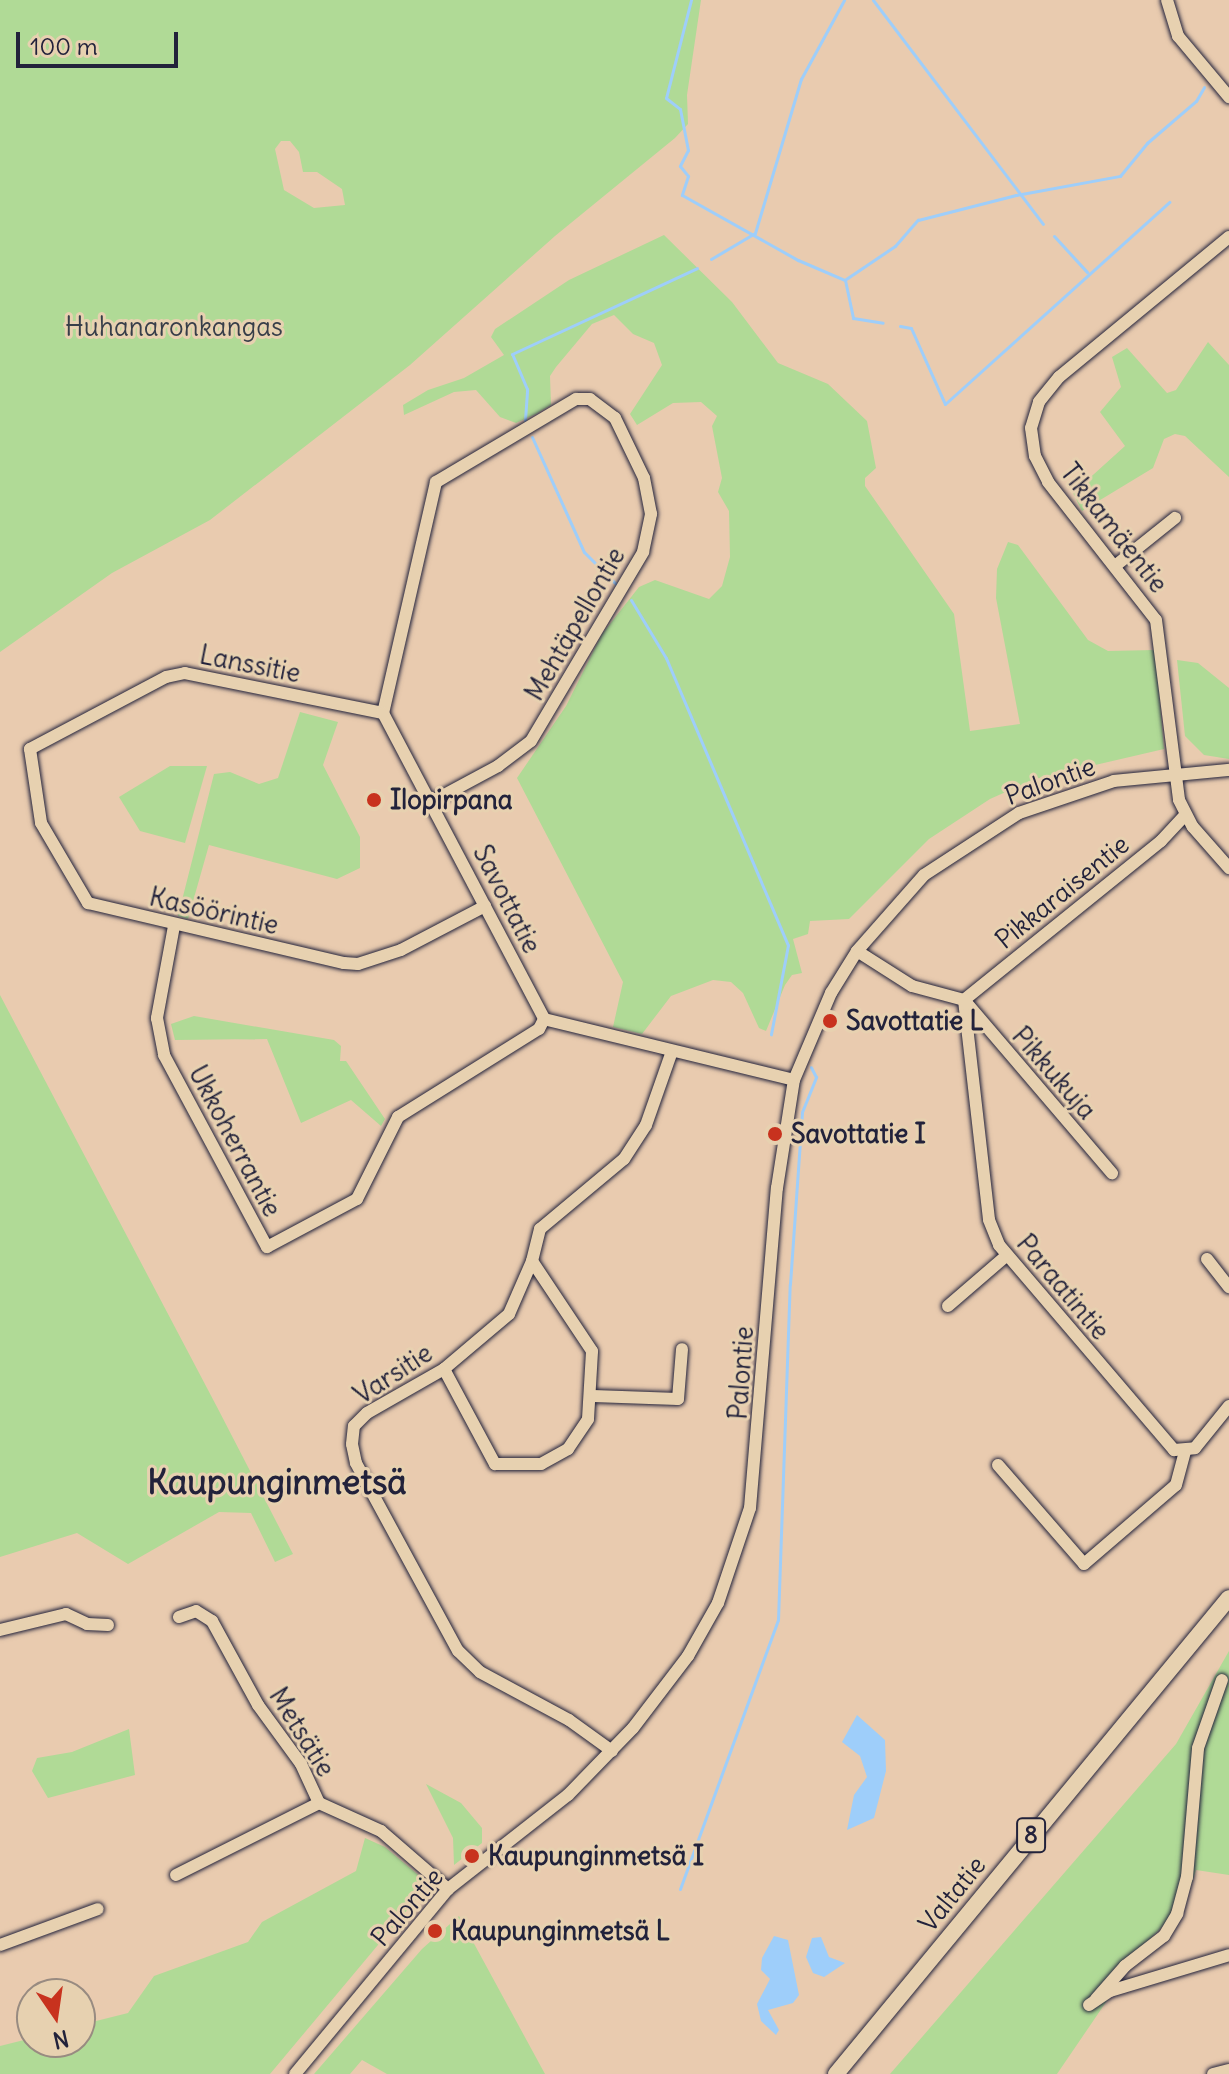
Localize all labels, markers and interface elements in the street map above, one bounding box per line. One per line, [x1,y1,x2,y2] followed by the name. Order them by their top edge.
[20,16,182,66] scale bar
[30,31,98,61] text: 100 m
[65,311,283,343] park label: Huhanaronkangas
[1054,457,1174,599] street label: Tikkamäentie
[519,542,631,706] street label: Mehtäpellontie
[197,639,303,689] street label: Lanssitie
[1001,750,1099,812] street label: Palontie
[390,784,513,816] place label: Ilopirpana
[365,791,383,809] marker: Ilopirpana
[989,829,1135,955] street label: Pikkaraisentie
[466,840,548,958] street label: Savottatie
[146,881,282,941] street label: Kasöörintie
[846,1005,984,1037] place label: Savottatie L
[821,1012,839,1030] marker: Savottatie L
[1005,1020,1103,1126] street label: Pikkukuja
[182,1060,288,1222] street label: Ukkoherrantie
[791,1118,926,1150] place label: Savottatie I
[766,1125,784,1143] marker: Savottatie I
[1010,1228,1116,1346] street label: Paraatintie
[722,1325,760,1421] street label: Palontie
[348,1337,438,1411] street label: Varsitie
[147,1462,407,1502] district label: Kaupunginmetsä
[263,1682,341,1782] street label: Metsätie
[1015,1815,1047,1855] road number: 8
[488,1840,704,1872] place label: Kaupunginmetsä I
[463,1847,481,1865] marker: Kaupunginmetsä I
[912,1850,992,1938] street label: Valtatie
[364,1861,450,1953] street label: Palontie
[451,1915,670,1947] place label: Kaupunginmetsä L
[426,1922,444,1940] marker: Kaupunginmetsä L
[16,1978,96,2058] north arrow
[50,2024,72,2055] text: N

